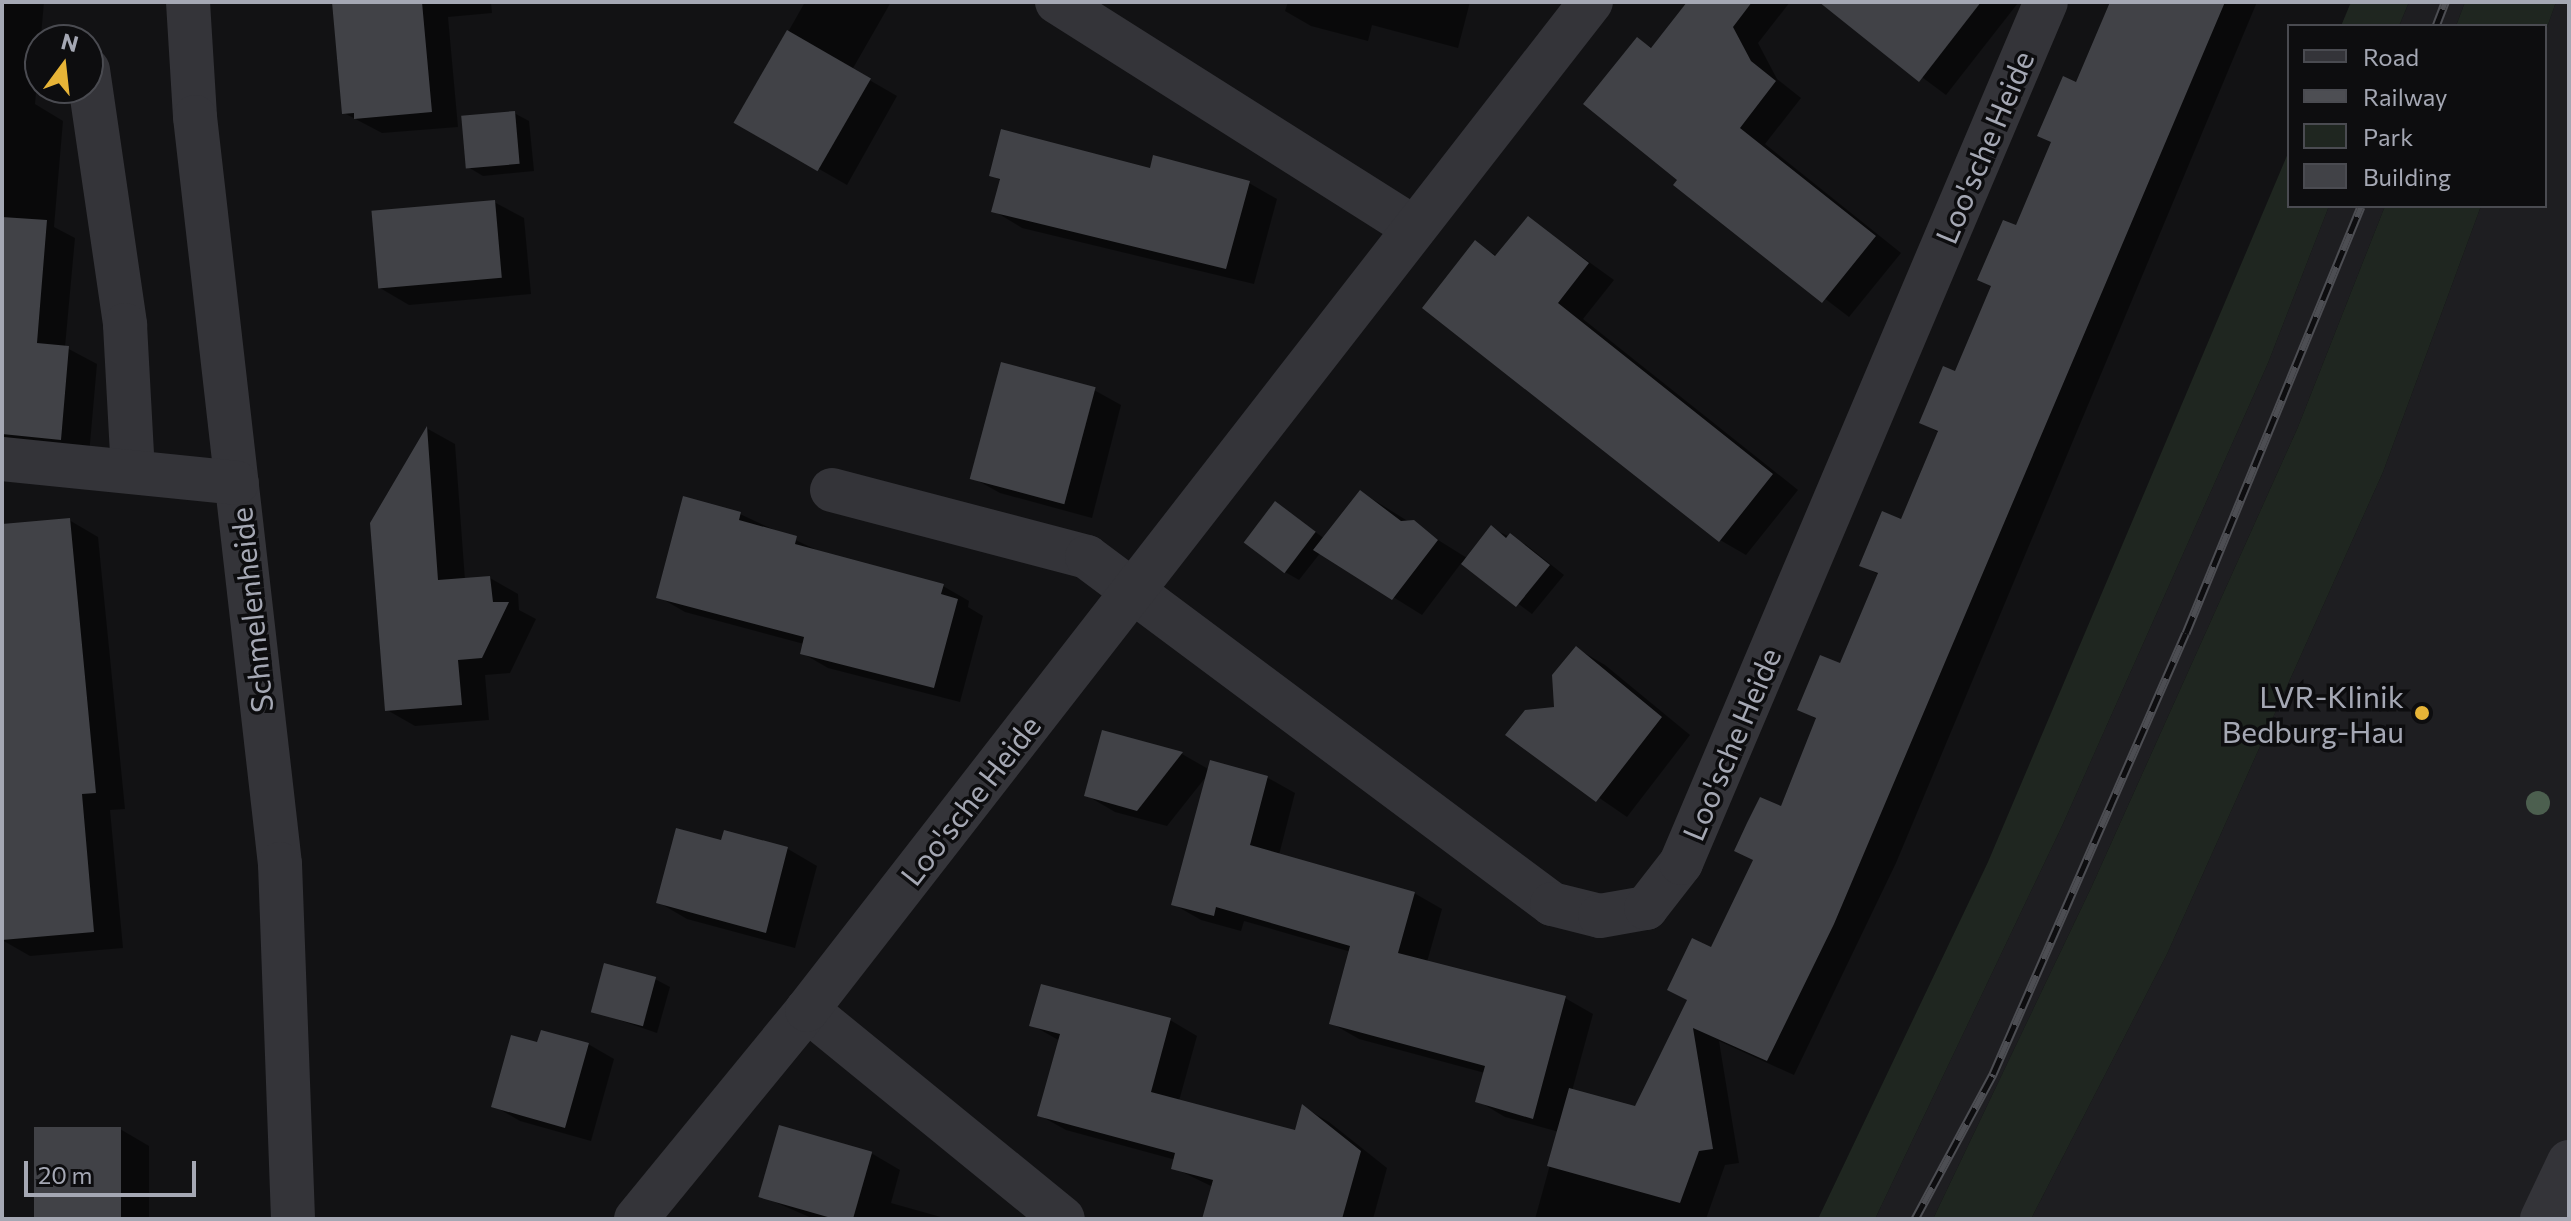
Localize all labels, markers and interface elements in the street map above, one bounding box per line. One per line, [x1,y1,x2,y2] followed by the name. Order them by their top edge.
[24,24,104,104] north arrow
[2287,24,2547,208] legend
[58,27,81,57] text: N
[2363,42,2419,71] text: Road
[1927,45,2041,249] street label: Loo'sche Heide
[2363,82,2448,111] text: Railway
[2363,122,2413,151] text: Park
[2363,162,2451,191] text: Building
[222,506,280,714] street label: Schmelenheide
[1674,642,1788,846] street label: Loo'sche Heide
[2222,678,2404,748] place label: LVR-Klinik Bedburg-Hau
[2411,702,2433,724] marker: LVR-Klinik Bedburg-Hau
[893,708,1047,892] street label: Loo'sche Heide
[28,1145,200,1195] scale bar
[38,1160,92,1189] text: 20 m

